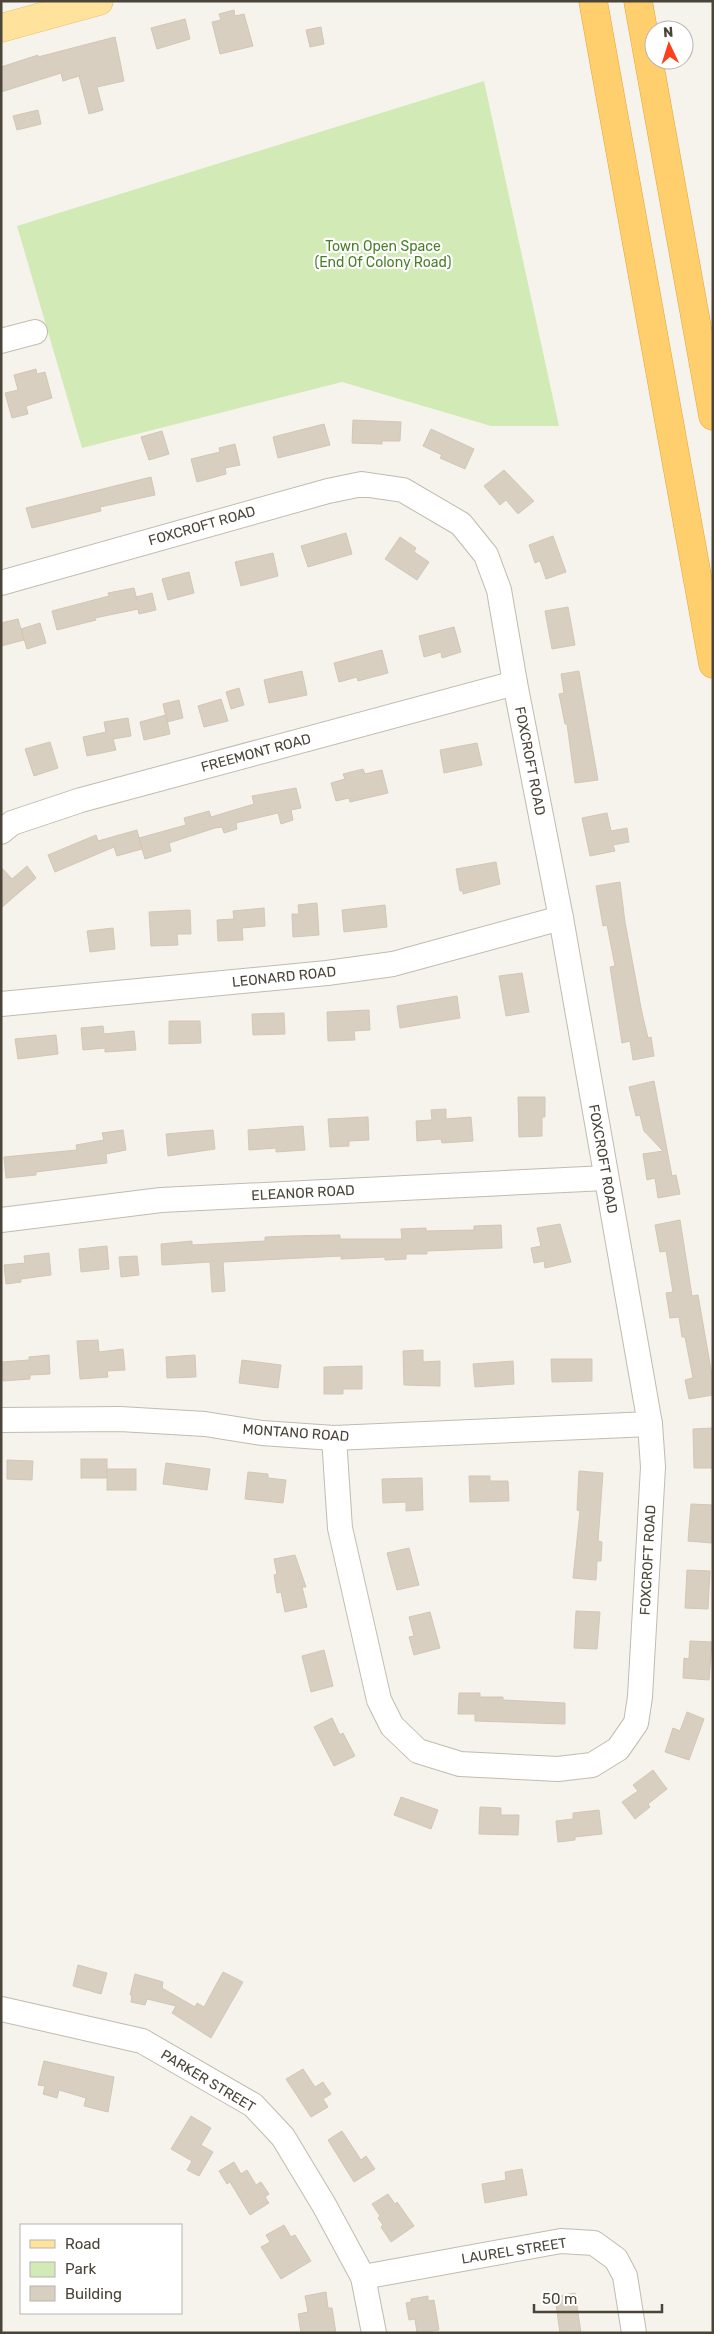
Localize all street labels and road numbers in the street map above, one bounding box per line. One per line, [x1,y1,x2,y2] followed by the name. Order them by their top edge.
[147,503,257,549] street label: FOXCROFT ROAD
[511,705,549,817] street label: FOXCROFT ROAD
[199,730,313,776] street label: FREEMONT ROAD
[231,963,337,991] street label: LEONARD ROAD
[585,1103,621,1215] street label: FOXCROFT ROAD
[251,1182,355,1204] street label: ELEANOR ROAD
[242,1421,350,1445] street label: MONTANO ROAD
[637,1504,659,1616] street label: FOXCROFT ROAD
[158,2046,258,2116] street label: PARKER STREET
[460,2234,568,2268] street label: LAUREL STREET

